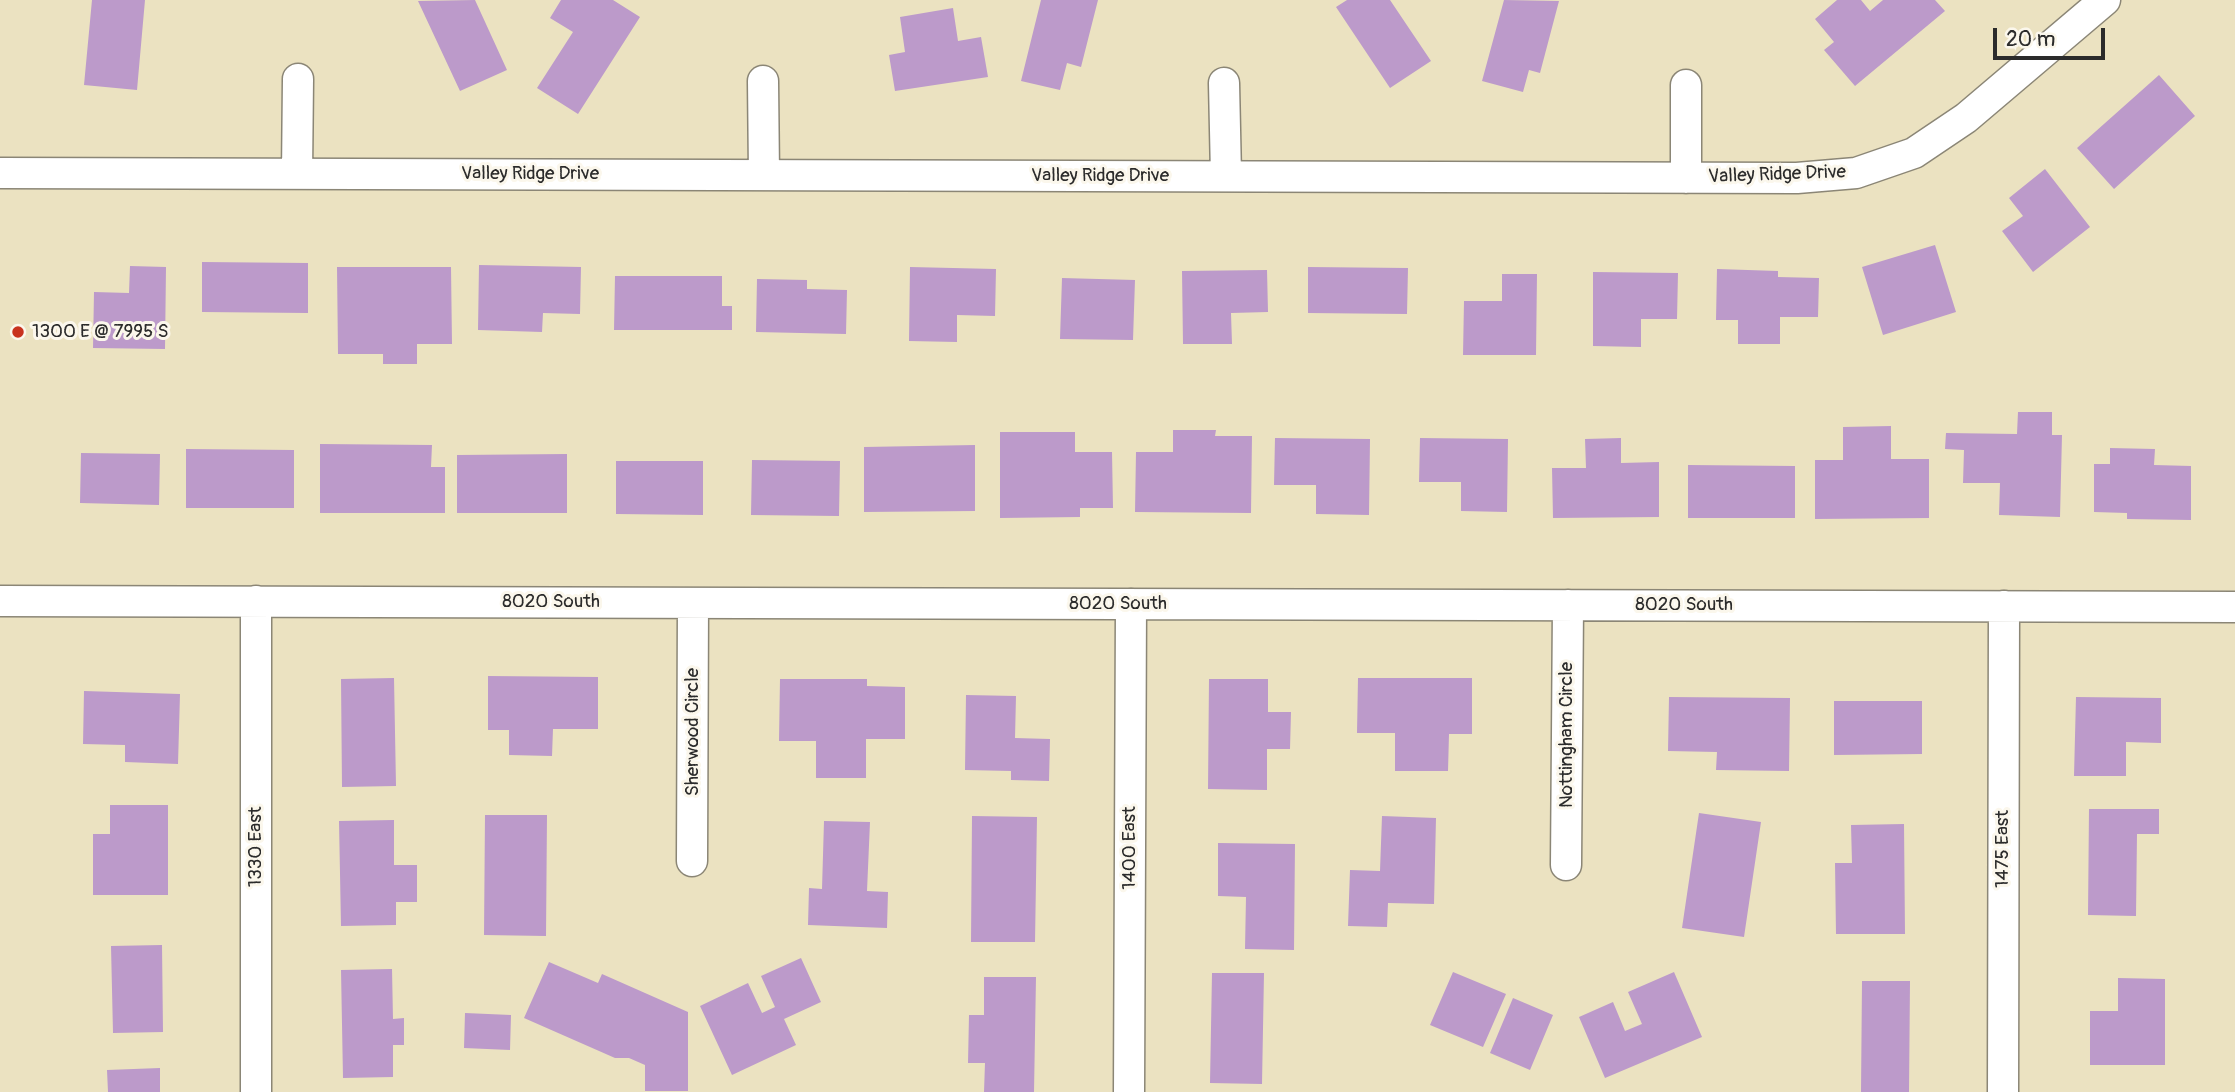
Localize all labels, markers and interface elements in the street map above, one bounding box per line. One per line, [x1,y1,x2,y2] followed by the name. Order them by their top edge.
[1997,14,2109,58] scale bar
[2006,26,2055,53] text: 20 m
[1708,161,1846,189] street label: Valley Ridge Drive
[461,163,599,185] street label: Valley Ridge Drive
[1031,165,1169,187] street label: Valley Ridge Drive
[32,321,168,343] place label: 1300 E @ 7995 S
[10,324,26,340] marker: 1300 E @ 7995 S
[502,591,600,613] street label: 8020 South
[1069,593,1167,615] street label: 8020 South
[1635,594,1733,616] street label: 8020 South
[1556,662,1578,808] street label: Nottingham Circle
[682,668,704,796] street label: Sherwood Circle
[1119,806,1141,890] street label: 1400 East
[245,807,267,887] street label: 1330 East
[1992,810,2014,888] street label: 1475 East

